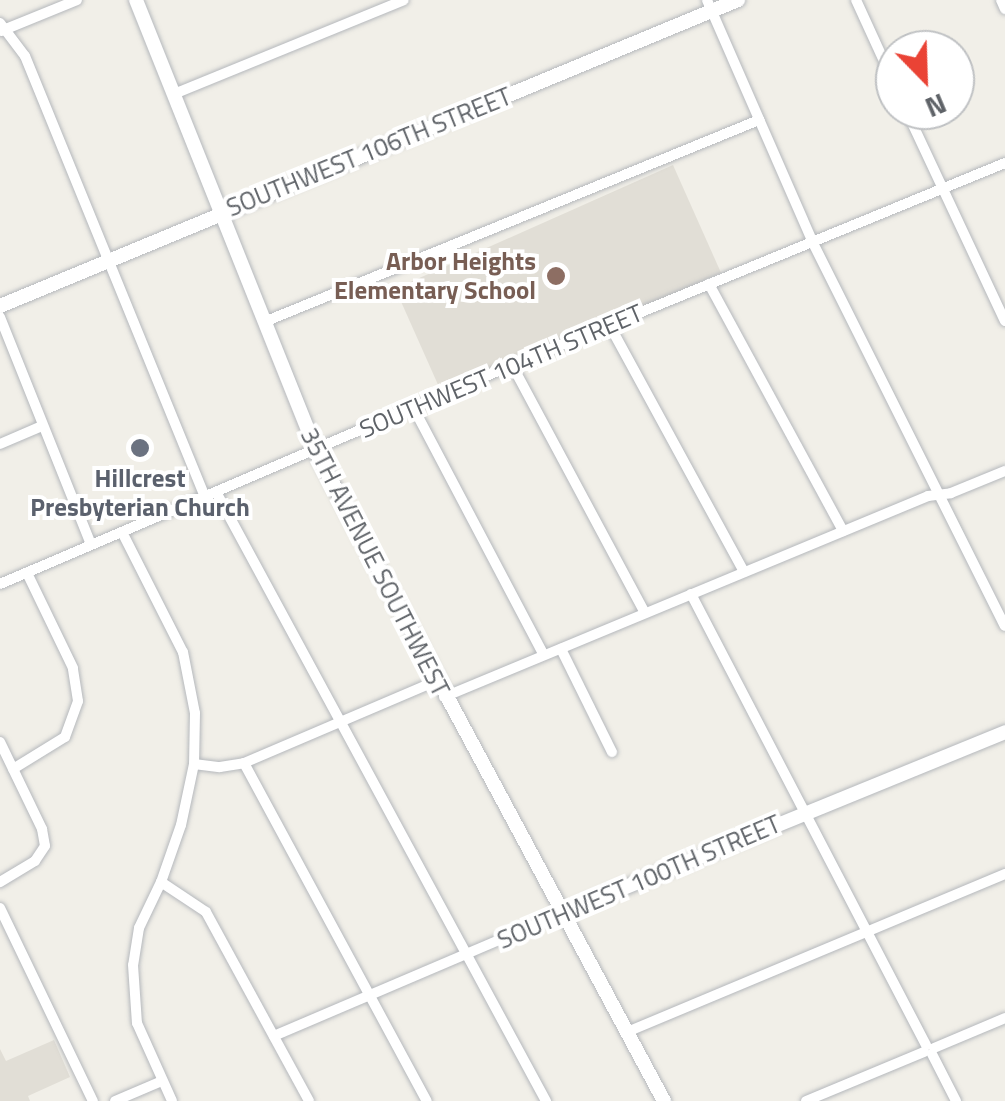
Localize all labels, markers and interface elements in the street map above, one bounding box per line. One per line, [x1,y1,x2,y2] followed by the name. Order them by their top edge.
[875,30,975,130] north arrow
[222,81,516,223] street label: SOUTHWEST 106TH STREET
[919,83,953,130] text: N
[334,247,536,306] place label: Arbor Heights Elementary School
[545,265,567,287] marker: Arbor Heights Elementary School
[355,298,647,444] street label: SOUTHWEST 104TH STREET
[294,423,456,701] street label: 35TH AVENUE SOUTHWEST
[129,437,151,459] marker: Hillcrest Presbyterian Church
[30,464,250,523] place label: Hillcrest Presbyterian Church
[493,809,785,955] street label: SOUTHWEST 100TH STREET

